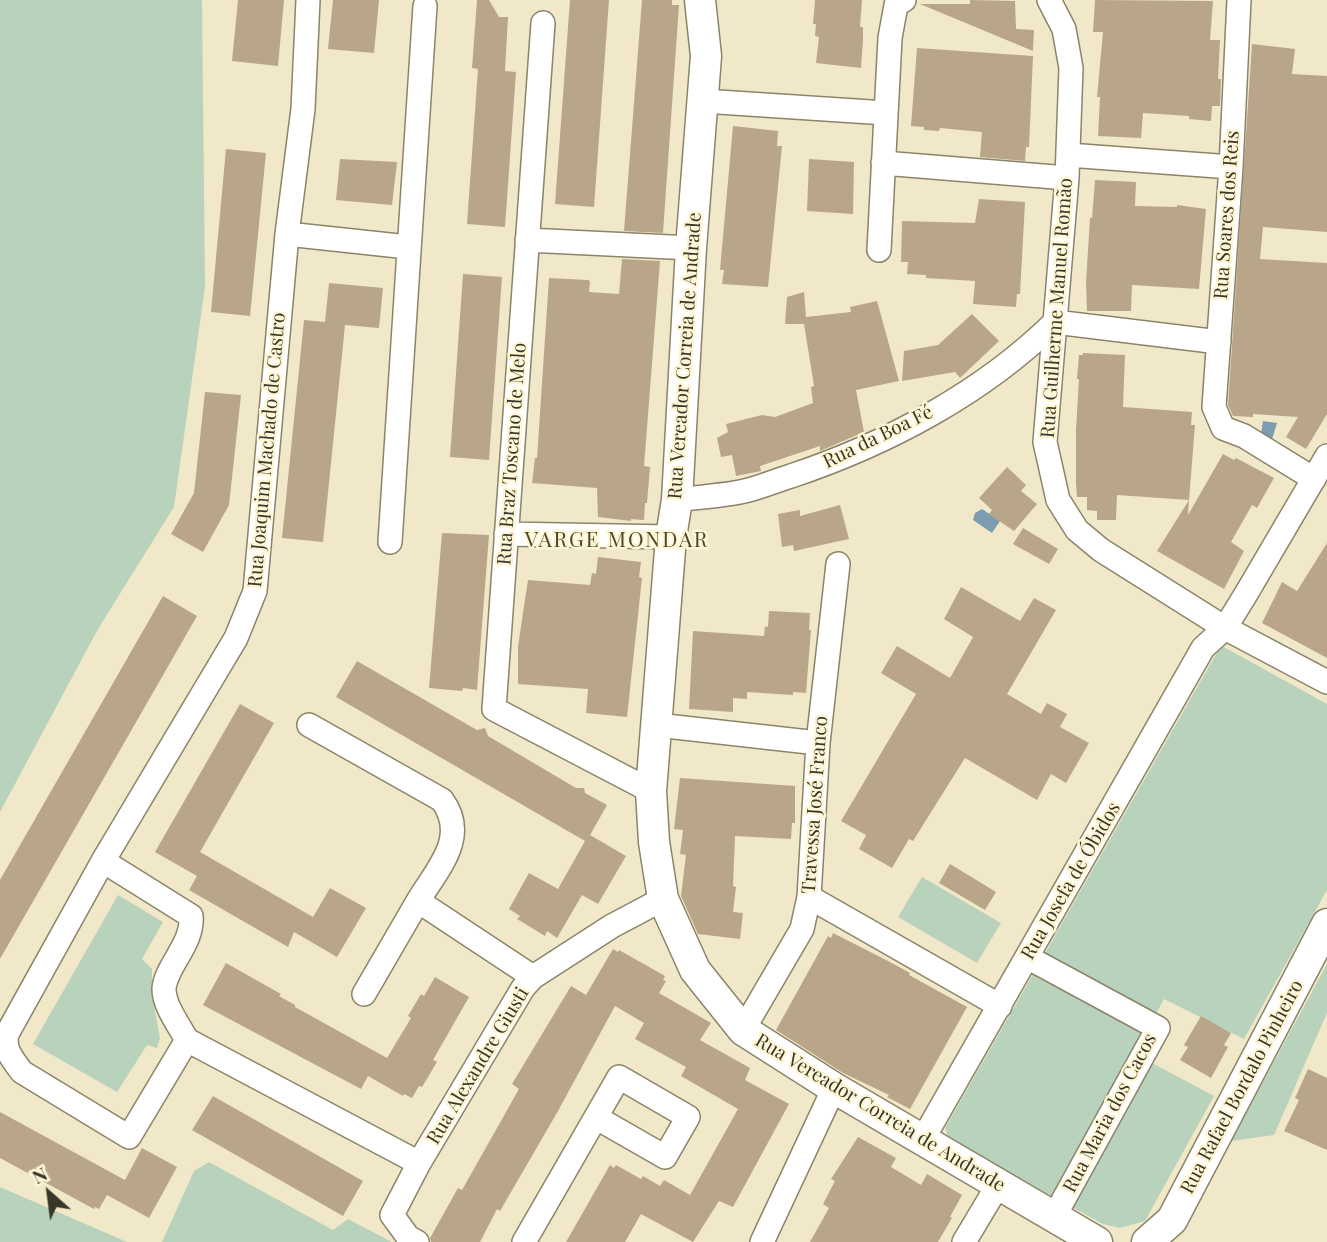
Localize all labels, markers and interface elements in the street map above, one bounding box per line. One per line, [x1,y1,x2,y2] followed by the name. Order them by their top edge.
[1210,130,1244,300] street label: Rua Soares dos Reis
[1037,177,1077,439] street label: Rua Guilherme Manuel Romão
[664,212,706,500] street label: Rua Vereador Correia de Andrade
[244,312,290,588] street label: Rua Joaquim Machado de Castro
[493,342,531,566] street label: Rua Braz Toscano de Melo
[819,401,937,473] street label: Rua da Boa Fé
[526,527,708,553] district label: VARGE MONDAR
[797,715,833,895] street label: Travessa José Franco
[1017,798,1125,964] street label: Rua Josefa de Óbidos
[1176,976,1308,1198] street label: Rua Rafael Bordalo Pinheiro
[422,983,534,1149] street label: Rua Alexandre Giusti
[751,1029,1009,1197] street label: Rua Vereador Correia de Andrade
[1058,1029,1162,1197] street label: Rua Maria dos Cacos
[14,1158,84,1228] north arrow
[27,1160,51,1189] text: N

